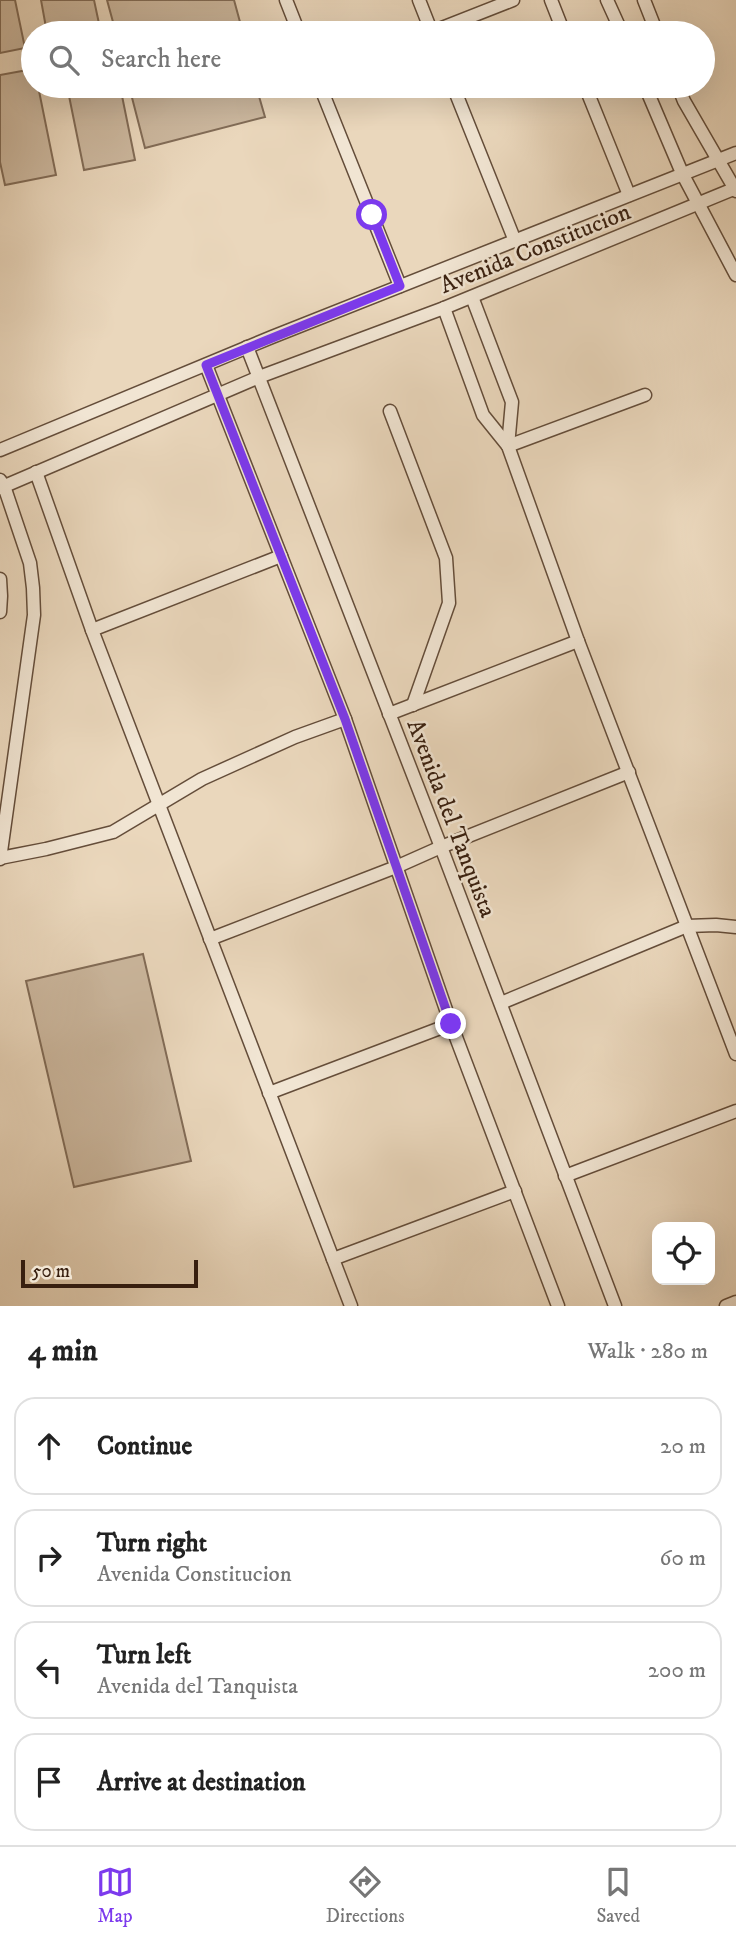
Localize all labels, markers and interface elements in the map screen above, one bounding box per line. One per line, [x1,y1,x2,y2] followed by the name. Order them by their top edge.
[21,21,715,98] search box
[45,41,83,79] icon: search
[101,43,221,76] text: Search here
[436,197,636,301] street label: Avenida Constitucion
[356,199,387,230] route start
[399,715,503,922] street label: Avenida del Tanquista
[435,1008,466,1039] route end
[652,1222,715,1285] map controls
[652,1222,715,1285] button: locate
[21,1257,198,1289] scale bar
[32,1260,70,1283] text: 50 m
[28,1333,98,1370] text: 4 min
[587,1337,708,1366] text: Walk · 280 m
[30,1427,68,1465] icon: ahead
[97,1430,192,1463] text: Continue
[660,1432,706,1461] text: 20 m
[97,1527,207,1560] text: Turn right
[30,1539,68,1577] icon: right
[659,1544,706,1573] text: 60 m
[97,1560,292,1589] text: Avenida Constitucion
[97,1639,191,1672] text: Turn left
[30,1651,68,1689] icon: left
[648,1656,706,1685] text: 200 m
[97,1672,298,1701] text: Avenida del Tanquista
[30,1763,68,1801] icon: arrive
[97,1766,306,1799] text: Arrive at destination
[96,1863,134,1928] tab: Map
[326,1863,405,1928] tab: Directions
[596,1863,640,1928] tab: Saved

